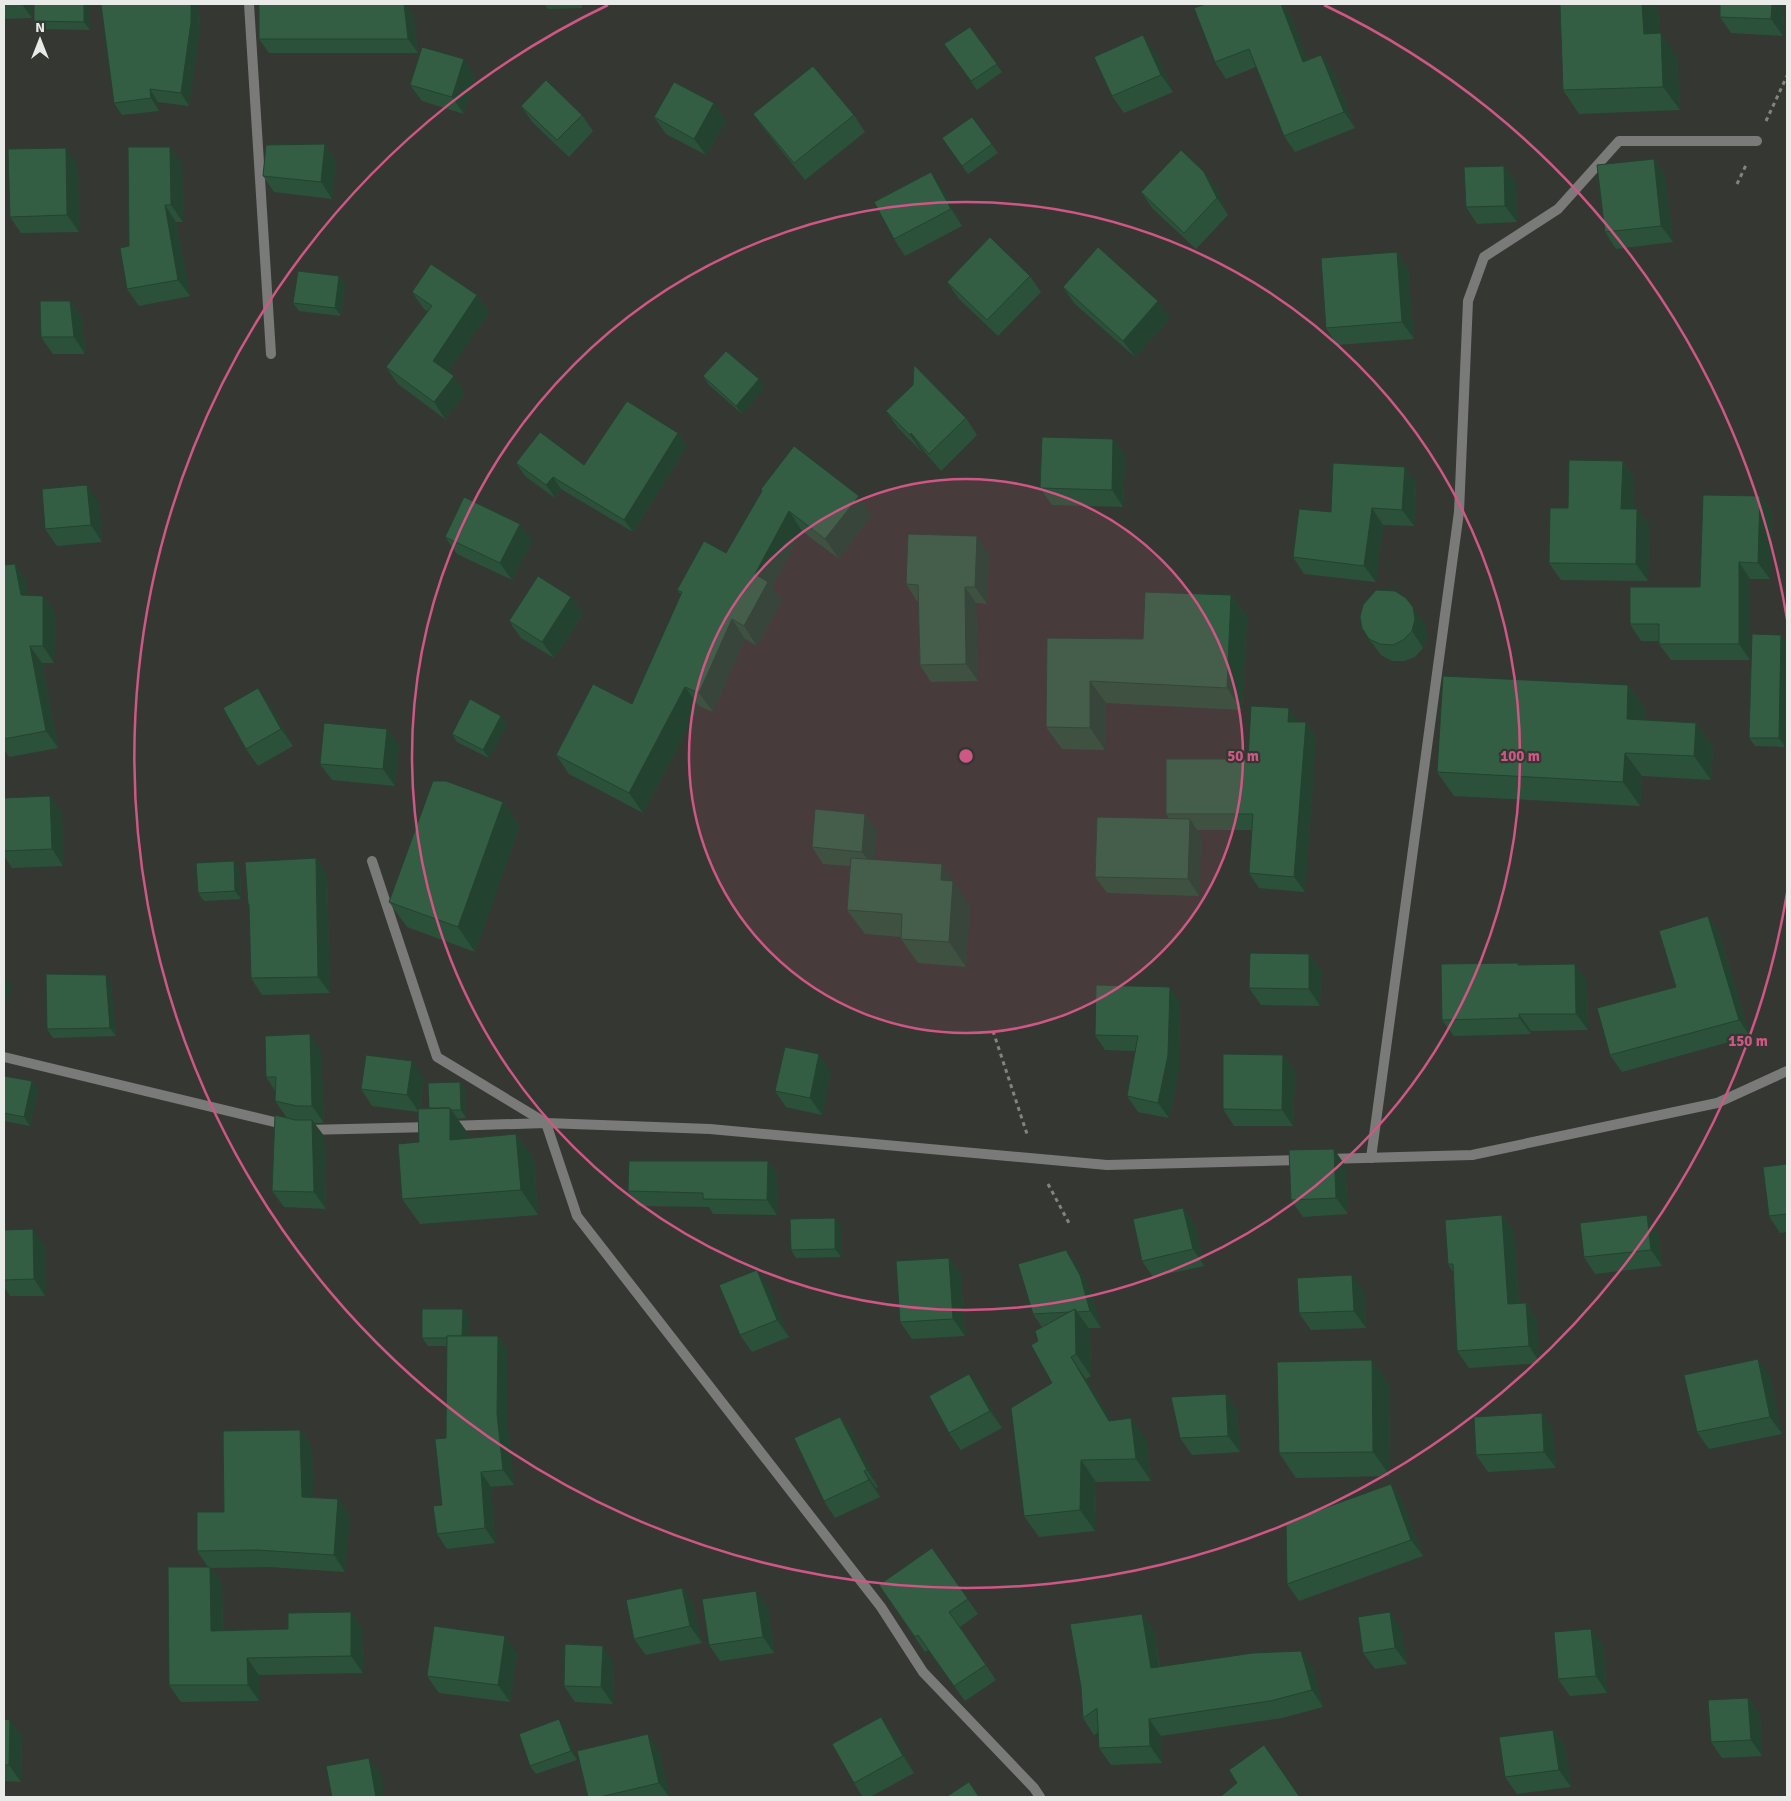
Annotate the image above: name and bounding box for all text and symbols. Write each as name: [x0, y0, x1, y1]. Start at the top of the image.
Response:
north arrow: [15, 15, 65, 65]
text: N: [35, 19, 45, 36]
centre of rings: [957, 747, 975, 765]
text: 50 m: [1227, 747, 1259, 765]
text: 100 m: [1500, 747, 1540, 765]
text: 150 m: [1728, 1032, 1768, 1050]

